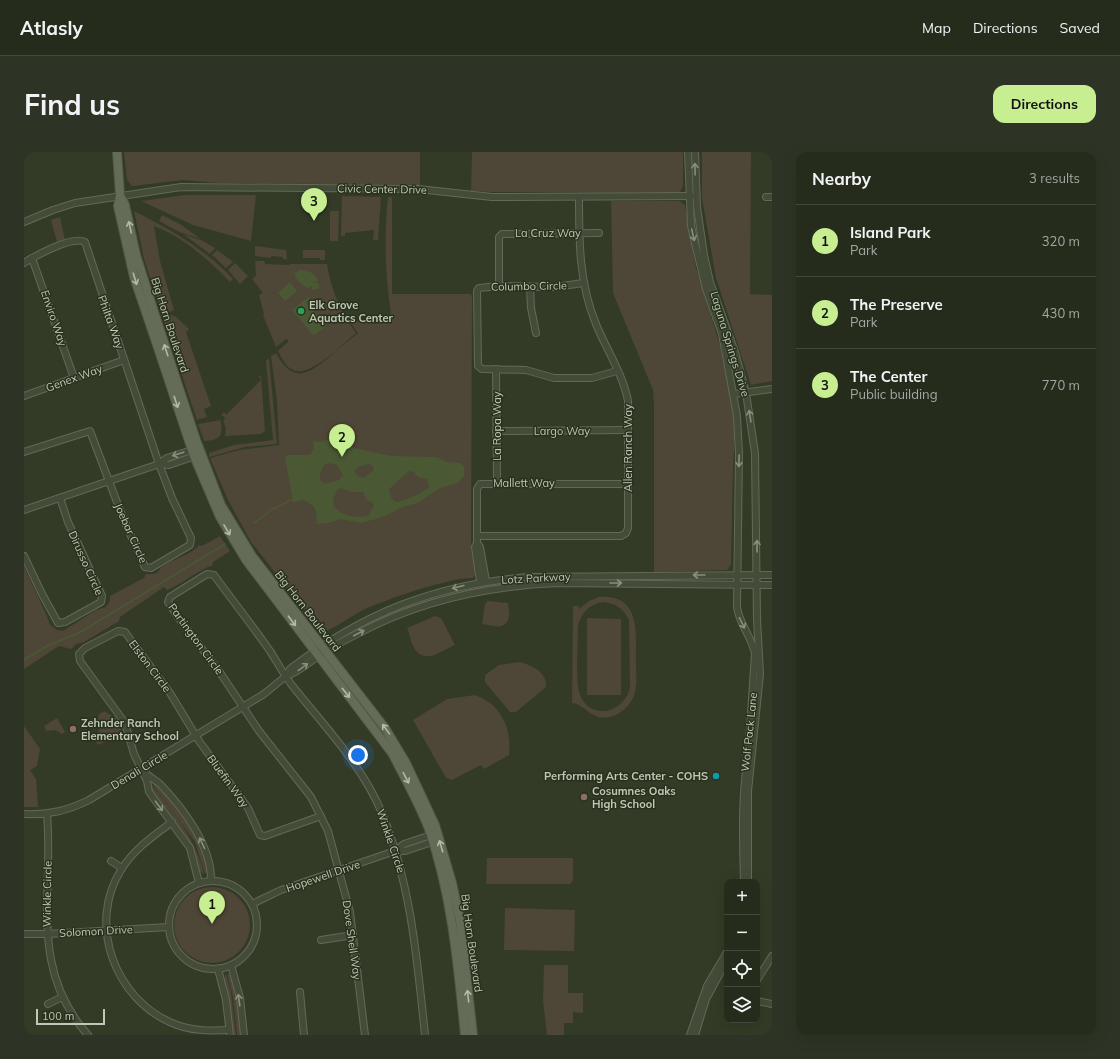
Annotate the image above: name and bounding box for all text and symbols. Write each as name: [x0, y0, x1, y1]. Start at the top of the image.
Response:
text: Atlasly: [20, 16, 83, 40]
text: Map: [922, 19, 951, 37]
text: Directions: [973, 19, 1038, 37]
text: Saved: [1060, 19, 1100, 37]
button: Directions: [993, 85, 1096, 123]
text: Find us: [24, 87, 120, 122]
one-way arrow: [691, 163, 699, 176]
text: Nearby: [812, 168, 871, 189]
text: 3 results: [1029, 170, 1080, 186]
street label: Civic Center Drive: [337, 181, 427, 197]
pin: 3: [301, 188, 327, 221]
one-way arrow: [125, 221, 133, 234]
text: Island Park: [850, 223, 931, 242]
street label: La Cruz Way: [515, 226, 581, 240]
one-way arrow: [690, 228, 698, 241]
text: 1: [821, 233, 829, 249]
text: 320 m: [1042, 233, 1080, 249]
text: Park: [850, 242, 877, 258]
one-way arrow: [132, 272, 139, 285]
street label: Big Horn Boulevard: [148, 276, 192, 374]
street label: Columbo Circle: [491, 278, 567, 294]
street label: Enviro Way: [38, 288, 70, 348]
street label: Laguna Springs Drive: [707, 290, 753, 398]
street label: Philta Way: [95, 293, 127, 351]
text: The Preserve: [850, 295, 943, 314]
place label: Elk Grove Aquatics Center: [309, 298, 393, 325]
text: 2: [821, 305, 829, 321]
text: 430 m: [1042, 305, 1080, 321]
marker: Elk Grove Aquatics Center: [296, 306, 306, 316]
text: Park: [850, 314, 877, 330]
one-way arrow: [162, 344, 170, 356]
street label: Genex Way: [44, 361, 104, 395]
text: The Center: [850, 367, 927, 386]
text: 3: [821, 377, 829, 393]
text: 770 m: [1042, 377, 1080, 393]
text: Public building: [850, 386, 938, 402]
street label: La Ropa Way: [490, 391, 504, 461]
one-way arrow: [172, 396, 180, 408]
street label: Allen Ranch Way: [621, 404, 635, 492]
one-way arrow: [746, 410, 754, 423]
pin: 2: [329, 424, 355, 457]
street label: Largo Way: [534, 424, 590, 438]
one-way arrow: [172, 451, 185, 458]
one-way arrow: [735, 454, 742, 467]
street label: Mallett Way: [493, 476, 555, 490]
street label: Joebar Circle: [112, 501, 150, 565]
one-way arrow: [224, 524, 232, 536]
street label: Dirusso Circle: [65, 528, 107, 598]
one-way arrow: [753, 540, 761, 553]
street label: Big Horn Boulevard: [272, 568, 344, 654]
street label: Lotz Parkway: [501, 569, 571, 587]
one-way arrow: [693, 571, 706, 579]
one-way arrow: [609, 579, 622, 587]
one-way arrow: [451, 584, 464, 592]
street label: Partington Circle: [165, 601, 227, 677]
one-way arrow: [288, 615, 297, 626]
one-way arrow: [739, 616, 746, 628]
one-way arrow: [353, 628, 365, 636]
street label: Elston Circle: [126, 637, 174, 695]
one-way arrow: [297, 663, 308, 672]
one-way arrow: [342, 687, 350, 698]
street label: Wolf Pack Lane: [738, 692, 760, 772]
place label: Zehnder Ranch Elementary School: [81, 716, 179, 743]
marker: Zehnder Ranch Elementary School: [68, 724, 78, 734]
one-way arrow: [381, 724, 390, 735]
your location: [348, 745, 368, 765]
street label: Denali Circle: [108, 748, 170, 792]
street label: Bluefin Way: [204, 752, 252, 810]
place label: Performing Arts Center - COHS: [544, 769, 708, 783]
marker: Performing Arts Center - COHS: [711, 771, 721, 781]
one-way arrow: [402, 772, 410, 784]
place label: Cosumnes Oaks High School: [592, 784, 676, 811]
marker: Cosumnes Oaks High School: [579, 792, 589, 802]
one-way arrow: [155, 800, 163, 811]
street label: Winkle Circle: [374, 807, 408, 875]
one-way arrow: [198, 838, 205, 850]
one-way arrow: [437, 839, 444, 852]
street label: Hopewell Drive: [284, 857, 362, 895]
street label: Winkle Circle: [39, 861, 55, 927]
map controls: [724, 879, 760, 1023]
button: +: [724, 879, 760, 915]
pin: 1: [199, 891, 225, 924]
street label: Big Horn Boulevard: [458, 893, 486, 993]
street label: Dove Shell Way: [339, 899, 365, 981]
button: −: [724, 915, 760, 951]
street label: Solomon Drive: [59, 922, 133, 940]
button: locate: [724, 951, 760, 987]
button: layers: [724, 987, 760, 1023]
one-way arrow: [465, 990, 472, 1003]
one-way arrow: [235, 993, 243, 1006]
scale bar: [36, 1007, 105, 1026]
text: 100 m: [42, 1009, 74, 1023]

